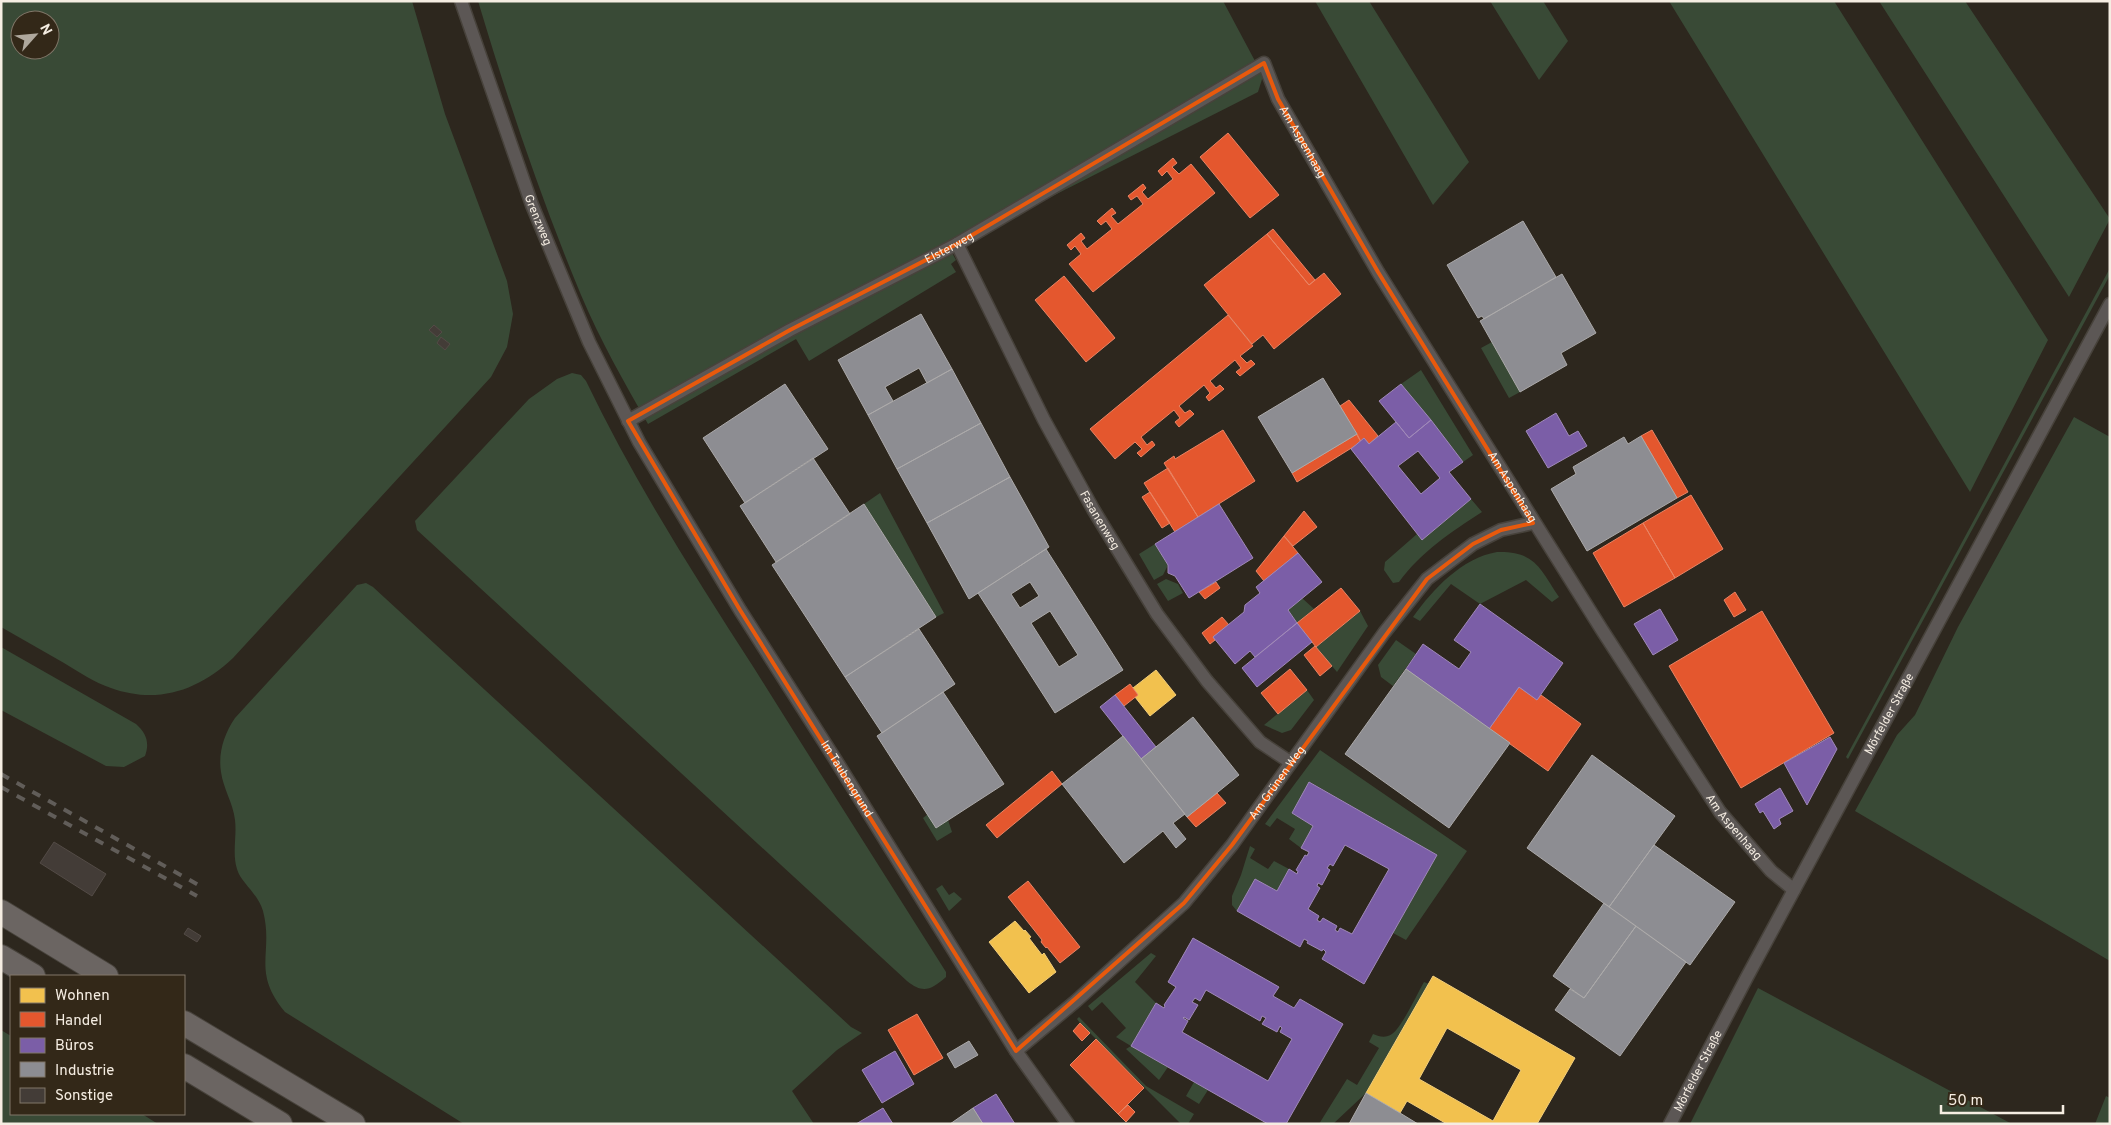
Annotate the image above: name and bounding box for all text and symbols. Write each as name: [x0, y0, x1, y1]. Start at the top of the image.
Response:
north arrow: [10, 10, 60, 60]
text: N: [35, 21, 55, 38]
street label: Am Aspenhaag: [1275, 103, 1329, 181]
street label: Grenzweg: [520, 192, 555, 248]
street label: Elsterweg: [922, 229, 977, 268]
street label: Am Aspenhaag: [1483, 449, 1540, 526]
street label: Fasanenweg: [1075, 488, 1123, 553]
street label: Mörfelder Straße: [1861, 671, 1918, 758]
street label: Im Taubengrund: [816, 738, 876, 821]
street label: Am Grünen Weg: [1246, 743, 1309, 823]
street label: Am Aspenhaag: [1701, 791, 1765, 864]
legend: [10, 975, 185, 1115]
text: Wohnen: [55, 987, 110, 1006]
text: Handel: [55, 1012, 102, 1031]
street label: Mörfelder Straße: [1671, 1028, 1727, 1115]
text: Büros: [55, 1037, 94, 1056]
text: Industrie: [55, 1062, 114, 1081]
scale bar: [1941, 1082, 2064, 1114]
text: Sonstige: [55, 1087, 113, 1106]
text: 50 m: [1948, 1092, 1983, 1111]

